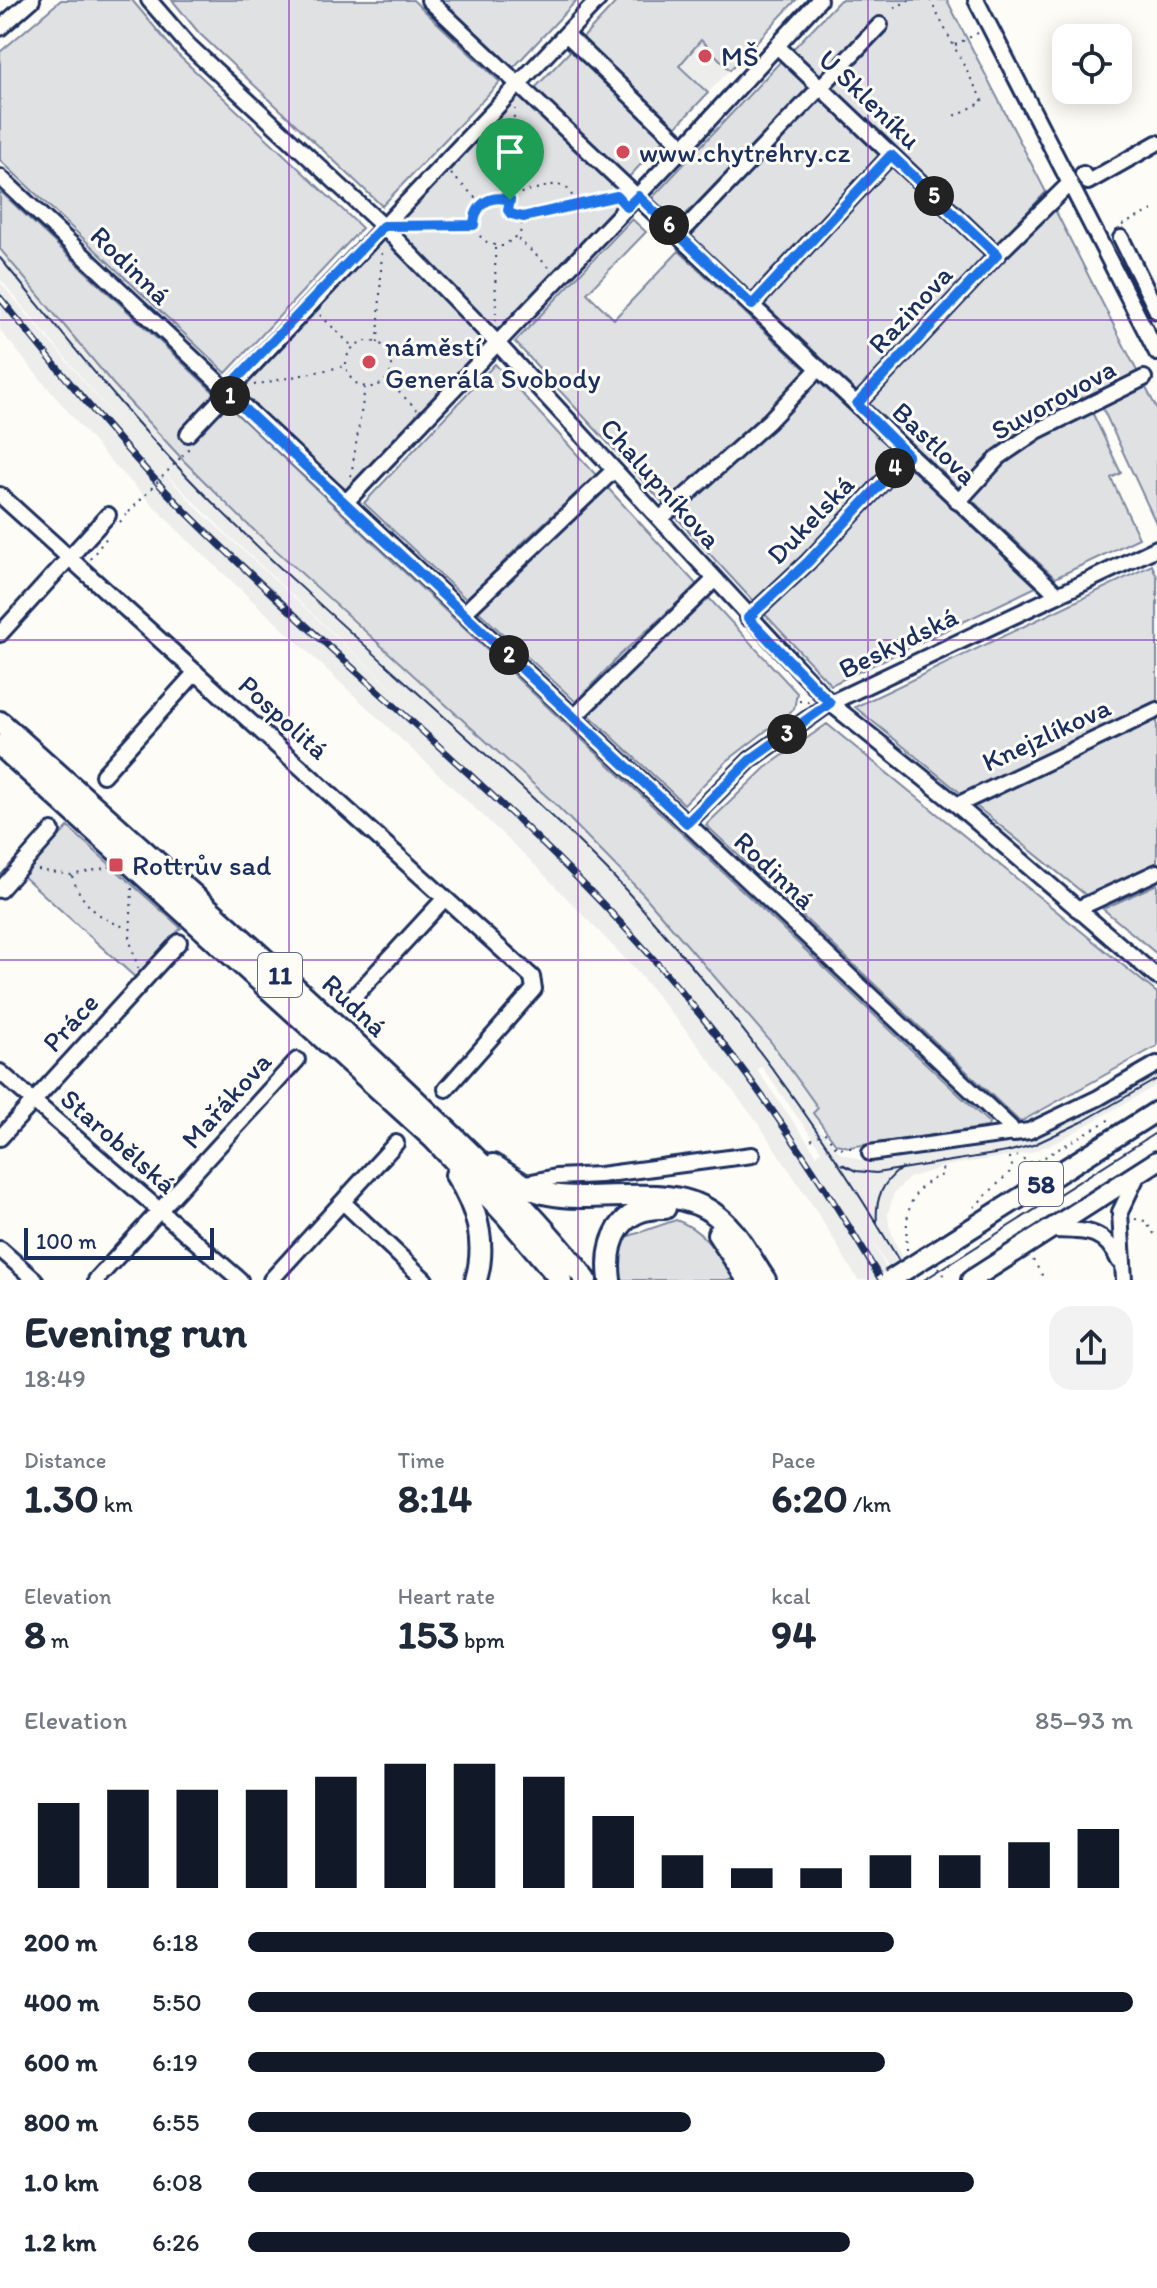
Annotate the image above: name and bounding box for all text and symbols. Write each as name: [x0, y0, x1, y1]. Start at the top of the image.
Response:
map controls: [1052, 24, 1132, 104]
button: locate: [1052, 24, 1132, 104]
place label: MŠ: [721, 39, 759, 73]
street label: U Skleníku: [812, 42, 928, 156]
marker: MŠ: [696, 47, 714, 65]
pin: [476, 118, 544, 200]
icon: arrive: [488, 130, 532, 174]
place label: www.chytrehry.cz: [639, 135, 850, 169]
marker: www.chytrehry.cz: [614, 143, 632, 161]
pin: 5: [914, 176, 954, 216]
text: 5: [928, 182, 940, 209]
pin: 6: [649, 205, 689, 245]
text: 6: [663, 211, 675, 238]
street label: Rodinná: [84, 218, 179, 312]
street label: Razinova: [861, 257, 960, 360]
place label: náměstí Generála Svobody: [385, 329, 601, 395]
street label: Suvorovova: [985, 351, 1121, 447]
marker: náměstí Generála Svobody: [360, 353, 378, 371]
pin: 1: [210, 376, 250, 416]
text: 1: [225, 382, 235, 409]
street label: Bastlova: [885, 394, 985, 492]
street label: Chalupníkova: [593, 410, 729, 556]
pin: 4: [875, 448, 915, 488]
text: 4: [888, 454, 902, 481]
street label: Dukelská: [759, 467, 861, 571]
street label: Beskydská: [833, 598, 964, 685]
pin: 2: [489, 635, 529, 675]
text: 2: [503, 641, 515, 668]
street label: Pospolitá: [232, 668, 337, 767]
street label: Knejzlíkova: [976, 689, 1116, 779]
pin: 3: [767, 714, 807, 754]
text: 3: [781, 720, 793, 747]
street label: Rodinná: [727, 824, 823, 917]
place label: Rottrův sad: [132, 848, 272, 882]
marker: Rottrův sad: [107, 856, 125, 874]
road number: 11: [258, 953, 302, 997]
street label: Rudná: [315, 966, 395, 1044]
street label: Práce: [35, 985, 105, 1059]
street label: Mařákova: [174, 1044, 279, 1155]
street label: Starobělská: [54, 1081, 184, 1201]
road number: 58: [1019, 1162, 1063, 1206]
scale bar: [24, 1224, 214, 1260]
text: 100 m: [36, 1228, 97, 1255]
text: Evening run: [24, 1305, 247, 1358]
button: share: [1049, 1306, 1133, 1390]
text: 18:49: [24, 1362, 86, 1394]
text: Distance: [24, 1447, 106, 1474]
text: Time: [398, 1447, 445, 1474]
text: Pace: [771, 1447, 815, 1474]
text: 1.30: [24, 1474, 99, 1522]
text: 8:14: [398, 1474, 472, 1522]
text: 6:20: [771, 1474, 848, 1522]
text: km: [99, 1491, 133, 1518]
text: /km: [848, 1491, 891, 1518]
text: Elevation: [24, 1583, 111, 1610]
text: Heart rate: [398, 1583, 495, 1610]
text: kcal: [771, 1583, 810, 1610]
text: 8: [24, 1610, 46, 1658]
text: 153: [398, 1610, 459, 1658]
text: 94: [771, 1610, 816, 1658]
text: m: [46, 1627, 69, 1654]
text: bpm: [459, 1627, 505, 1654]
text: Elevation: [24, 1704, 127, 1736]
text: 85–93 m: [1035, 1704, 1133, 1736]
text: 200 m: [24, 1926, 97, 1958]
text: 6:18: [152, 1926, 198, 1958]
text: 400 m: [24, 1986, 99, 2018]
text: 5:50: [152, 1986, 202, 2018]
text: 600 m: [24, 2046, 98, 2078]
text: 6:19: [152, 2046, 198, 2078]
text: 800 m: [24, 2106, 98, 2138]
text: 6:55: [152, 2106, 199, 2138]
text: 1.0 km: [24, 2166, 99, 2198]
text: 6:08: [152, 2166, 202, 2198]
text: 1.2 km: [24, 2226, 96, 2258]
text: 6:26: [152, 2226, 200, 2258]

